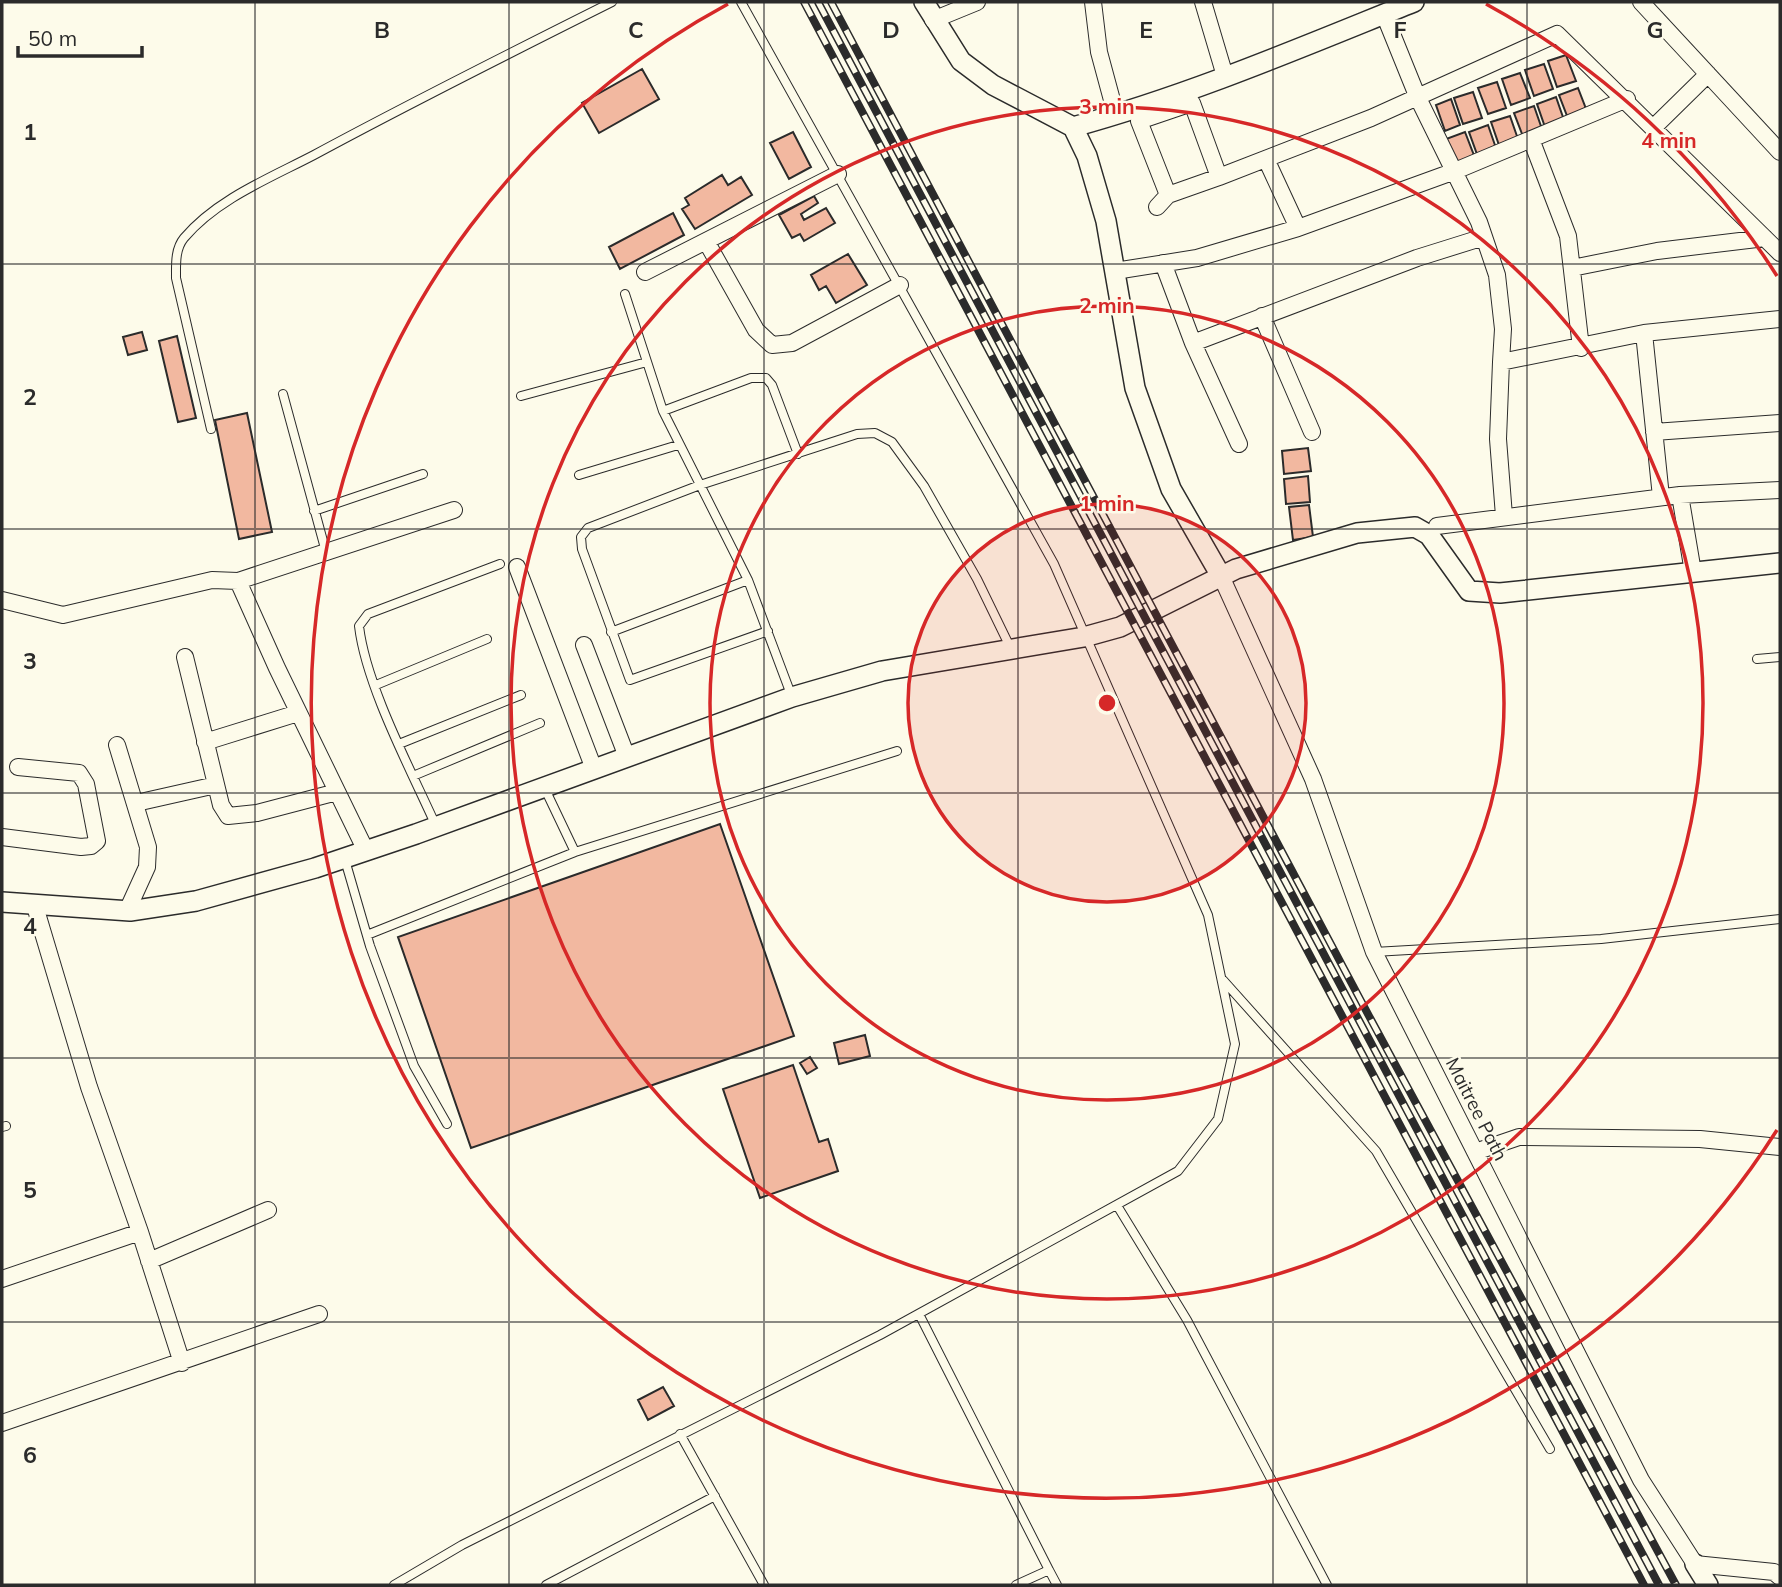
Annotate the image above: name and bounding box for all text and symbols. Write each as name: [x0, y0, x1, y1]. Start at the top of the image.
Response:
scale bar: [18, 14, 142, 58]
text: B: [374, 15, 390, 44]
text: C: [628, 15, 644, 44]
text: D: [882, 15, 900, 44]
text: E: [1139, 15, 1153, 44]
text: F: [1393, 15, 1407, 44]
text: G: [1646, 15, 1664, 44]
text: 50 m: [28, 25, 77, 51]
text: 3 min: [1079, 93, 1135, 119]
text: 1: [23, 117, 37, 146]
text: 4 min: [1641, 127, 1697, 153]
text: 2 min: [1079, 292, 1135, 318]
text: 2: [23, 382, 37, 411]
text: 1 min: [1079, 490, 1135, 516]
text: 3: [23, 646, 37, 675]
centre of rings: [1095, 691, 1119, 715]
text: 4: [23, 911, 37, 940]
street label: Maitree Path: [1441, 1053, 1513, 1165]
text: 5: [23, 1175, 37, 1204]
text: 6: [23, 1440, 37, 1469]

